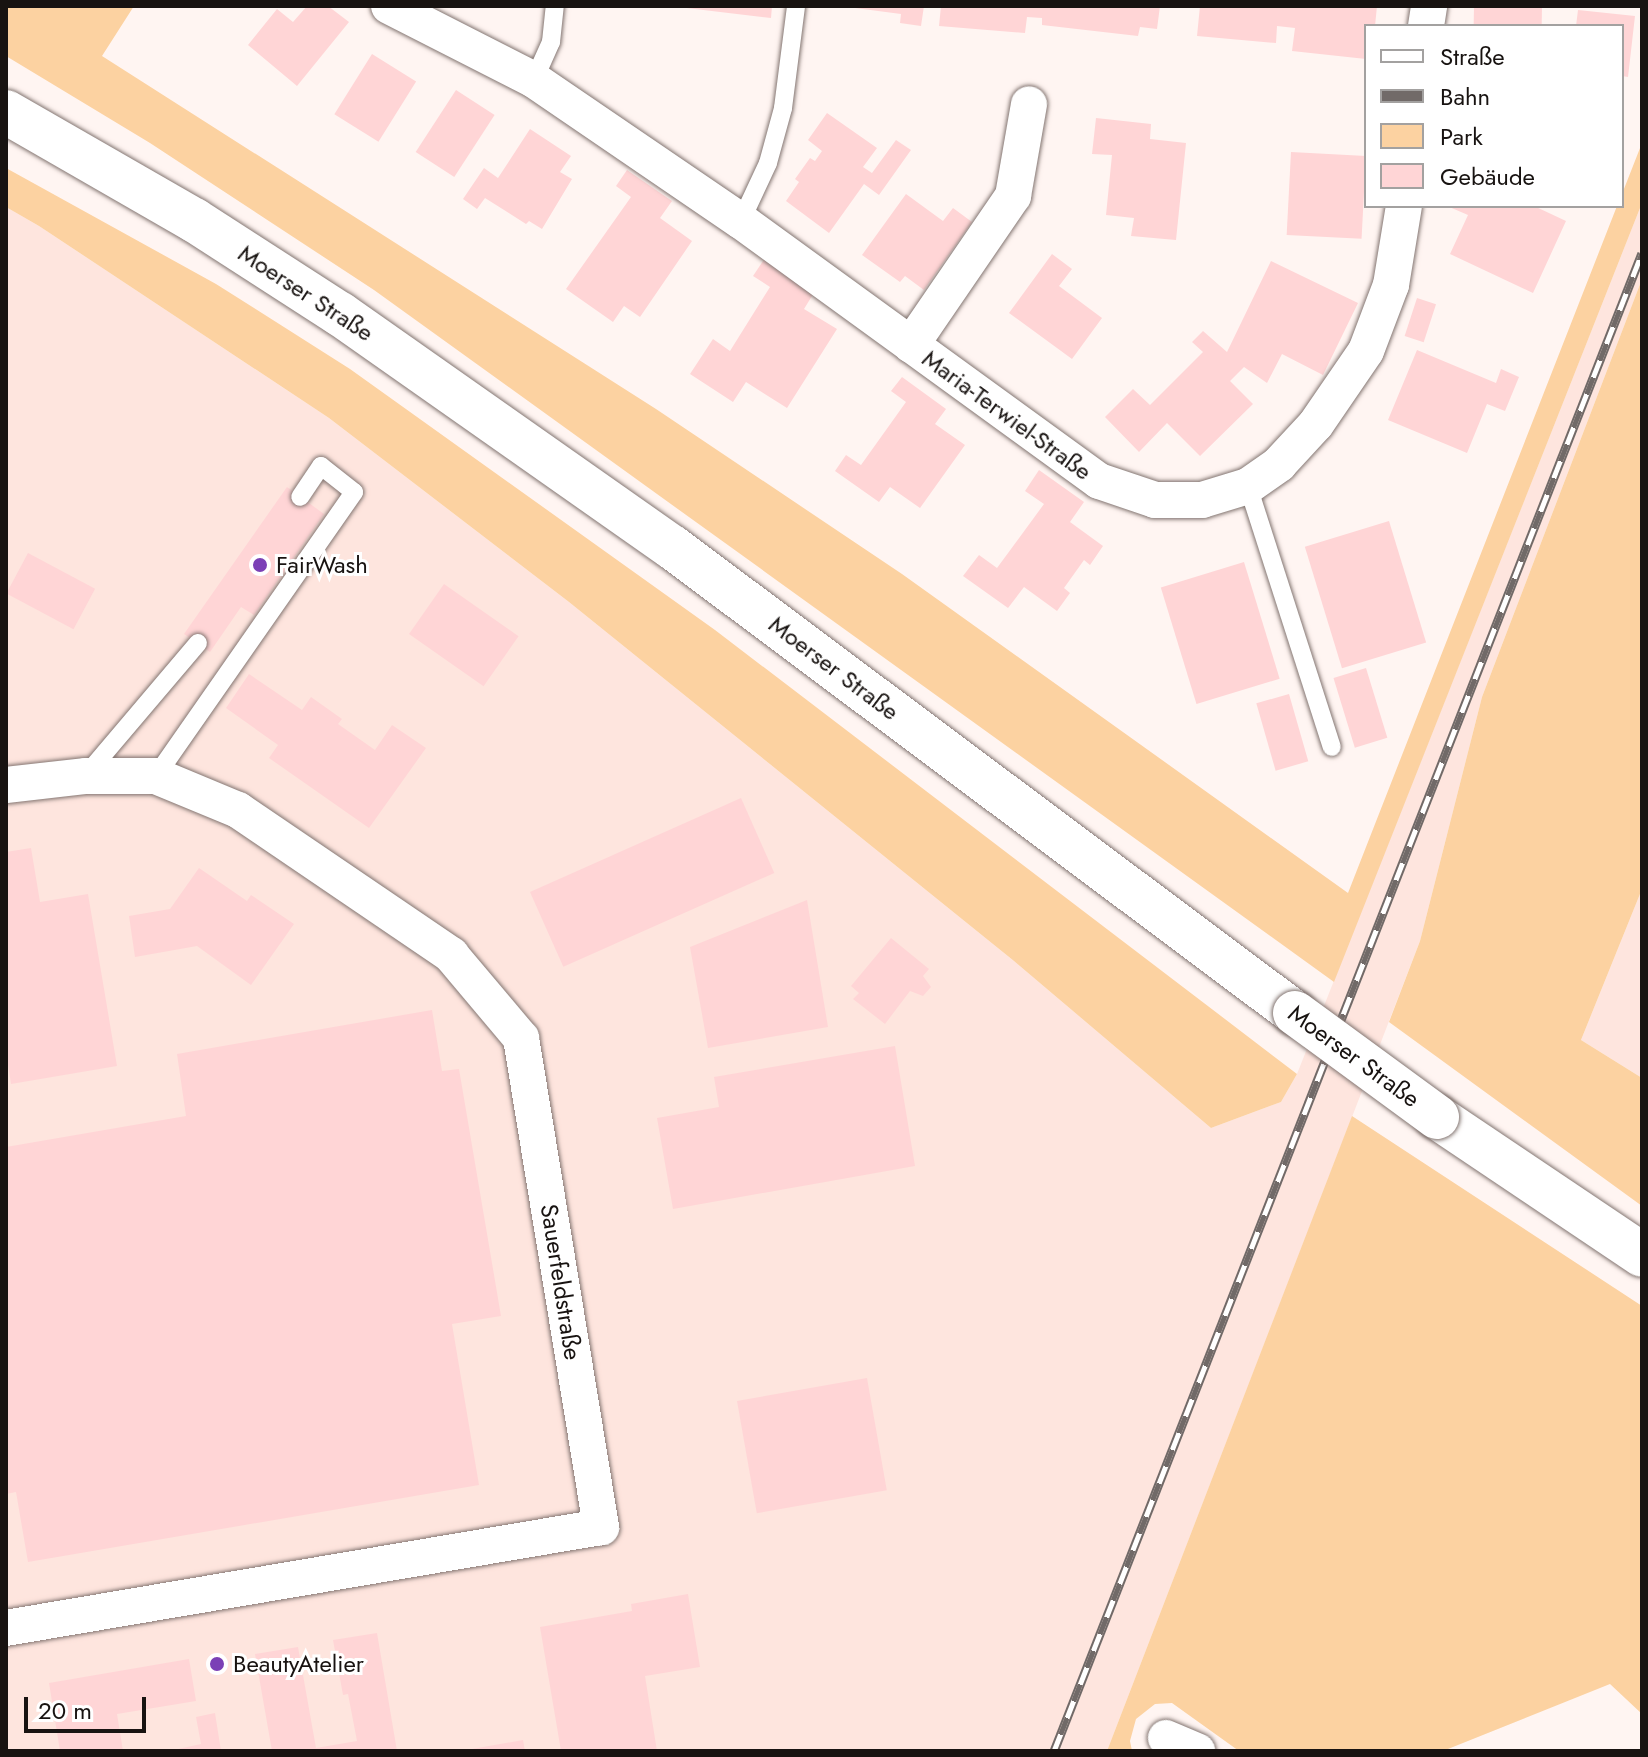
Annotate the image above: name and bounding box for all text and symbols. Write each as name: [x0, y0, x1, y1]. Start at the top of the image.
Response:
legend: [1364, 24, 1624, 208]
text: Straße: [1440, 39, 1505, 74]
text: Bahn: [1440, 79, 1490, 114]
text: Park: [1440, 119, 1483, 154]
text: Gebäude: [1440, 159, 1535, 194]
street label: Moerser Straße: [233, 239, 379, 347]
street label: Maria-Terwiel-Straße: [917, 344, 1097, 486]
place label: FairWash: [276, 551, 368, 579]
marker: FairWash: [251, 556, 269, 574]
street label: Moerser Straße: [763, 610, 905, 726]
street label: Moerser Straße: [1283, 999, 1425, 1113]
street label: Sauerfeldstraße: [534, 1202, 588, 1362]
place label: BeautyAtelier: [233, 1650, 364, 1678]
marker: BeautyAtelier: [208, 1655, 226, 1673]
scale bar: [28, 1681, 150, 1731]
text: 20 m: [38, 1693, 92, 1728]

